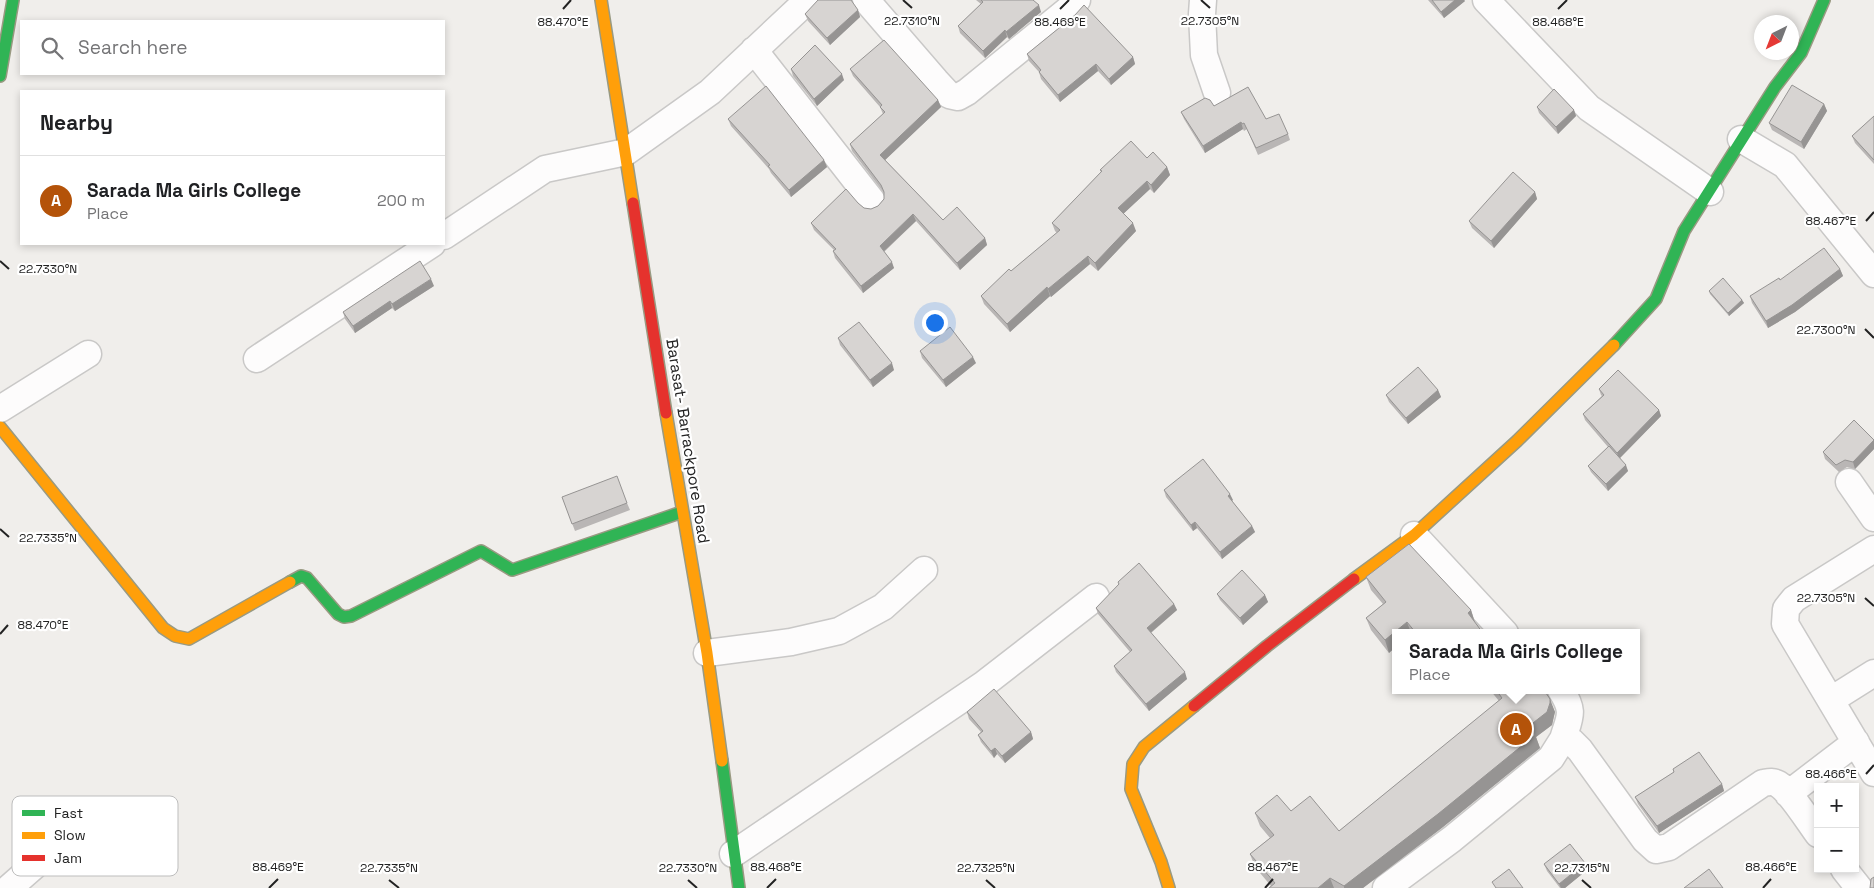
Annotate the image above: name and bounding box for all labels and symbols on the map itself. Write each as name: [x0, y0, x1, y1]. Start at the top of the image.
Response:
text: 22.7310°N: [884, 13, 940, 29]
text: 22.7305°N: [1181, 13, 1239, 29]
text: 88.470°E: [538, 14, 589, 30]
text: 88.469°E: [1034, 14, 1086, 30]
text: 88.468°E: [1532, 14, 1584, 30]
north arrow: [1754, 15, 1799, 60]
text: 88.467°E: [1806, 213, 1857, 229]
text: 22.7330°N: [19, 261, 77, 277]
your location: [922, 310, 948, 336]
text: 22.7300°N: [1796, 322, 1856, 338]
street label: Barasat- Barrackpore Road: [661, 337, 715, 545]
text: 22.7335°N: [19, 530, 77, 546]
text: 22.7305°N: [1797, 590, 1855, 606]
text: 88.470°E: [18, 617, 69, 633]
pin: A: [1500, 710, 1532, 748]
text: 88.466°E: [1805, 766, 1857, 782]
legend: [12, 796, 178, 876]
text: Fast: [54, 804, 83, 822]
text: Slow: [54, 826, 86, 844]
text: Jam: [54, 849, 82, 867]
text: 88.469°E: [252, 859, 304, 875]
text: 88.468°E: [750, 859, 802, 875]
text: 88.467°E: [1248, 859, 1299, 875]
text: 88.466°E: [1745, 859, 1797, 875]
text: 22.7335°N: [360, 860, 418, 876]
text: 22.7330°N: [659, 860, 717, 876]
text: 22.7325°N: [957, 860, 1015, 876]
text: 22.7315°N: [1554, 860, 1610, 876]

